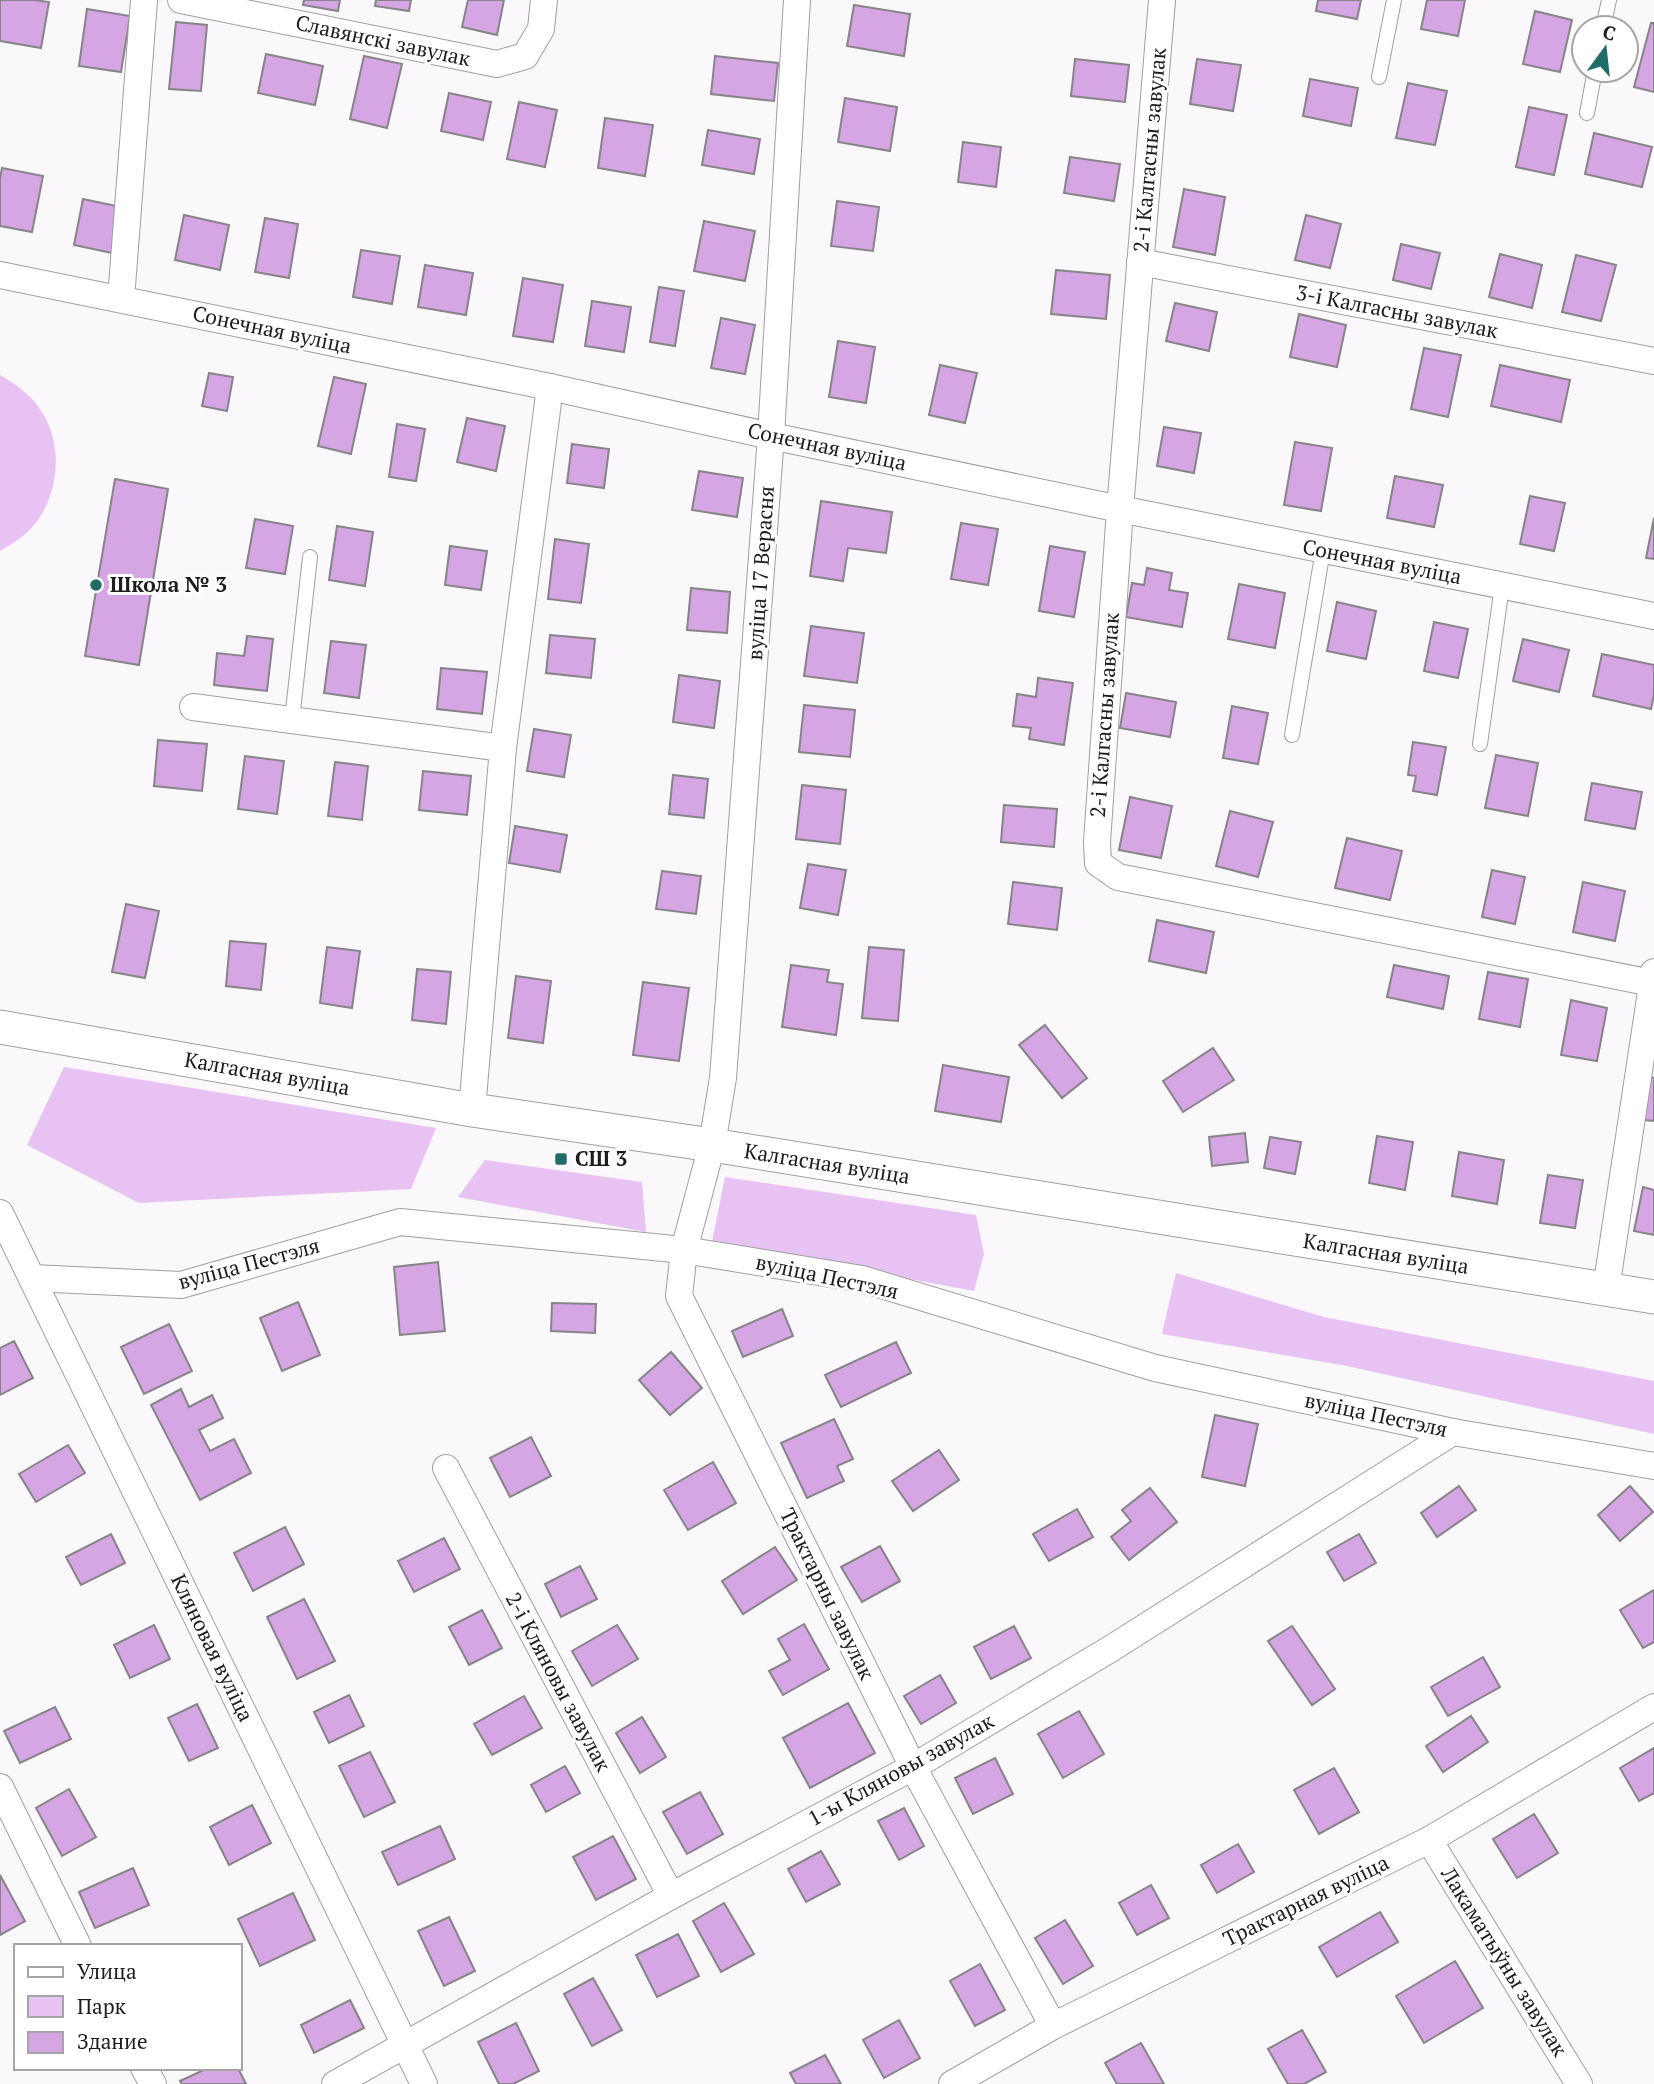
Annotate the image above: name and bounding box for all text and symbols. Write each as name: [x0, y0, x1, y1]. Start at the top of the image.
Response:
street label: Славянскі завулак: [293, 8, 474, 72]
north arrow: [1570, 14, 1640, 84]
text: С: [1600, 18, 1619, 46]
street label: 2-і Калгасны завулак: [1126, 46, 1172, 253]
street label: 3-і Калгасны завулак: [1294, 278, 1501, 344]
street label: Сонечная вуліца: [190, 299, 354, 360]
street label: Сонечная вуліца: [745, 416, 909, 477]
street label: вуліца 17 Верасня: [740, 485, 780, 661]
street label: Сонечная вуліца: [1300, 532, 1465, 590]
place label: Школа № 3: [110, 570, 227, 598]
marker: Школа № 3: [88, 577, 104, 593]
street label: 2-і Калгасны завулак: [1083, 611, 1125, 818]
street label: Калгасная вуліца: [182, 1045, 352, 1101]
street label: Калгасная вуліца: [742, 1136, 912, 1190]
place label: СШ 3: [575, 1144, 627, 1172]
marker: СШ 3: [553, 1151, 569, 1167]
street label: Калгасная вуліца: [1301, 1226, 1471, 1280]
street label: вуліца Пестэля: [175, 1231, 323, 1295]
street label: вуліца Пестэля: [753, 1247, 901, 1305]
street label: вуліца Пестэля: [1302, 1385, 1450, 1443]
street label: Трактарны завулак: [774, 1503, 882, 1685]
street label: Кляновая вуліца: [165, 1569, 261, 1726]
street label: 2-і Кляновы завулак: [500, 1587, 618, 1777]
street label: 1-ы Кляновы завулак: [803, 1706, 999, 1832]
street label: Трактарная вуліца: [1218, 1848, 1393, 1952]
street label: Лакаматыўны завулак: [1435, 1861, 1575, 2062]
legend: [14, 1944, 242, 2070]
text: Улица: [77, 1957, 137, 1985]
text: Парк: [77, 1992, 127, 2020]
text: Здание: [77, 2027, 148, 2055]

